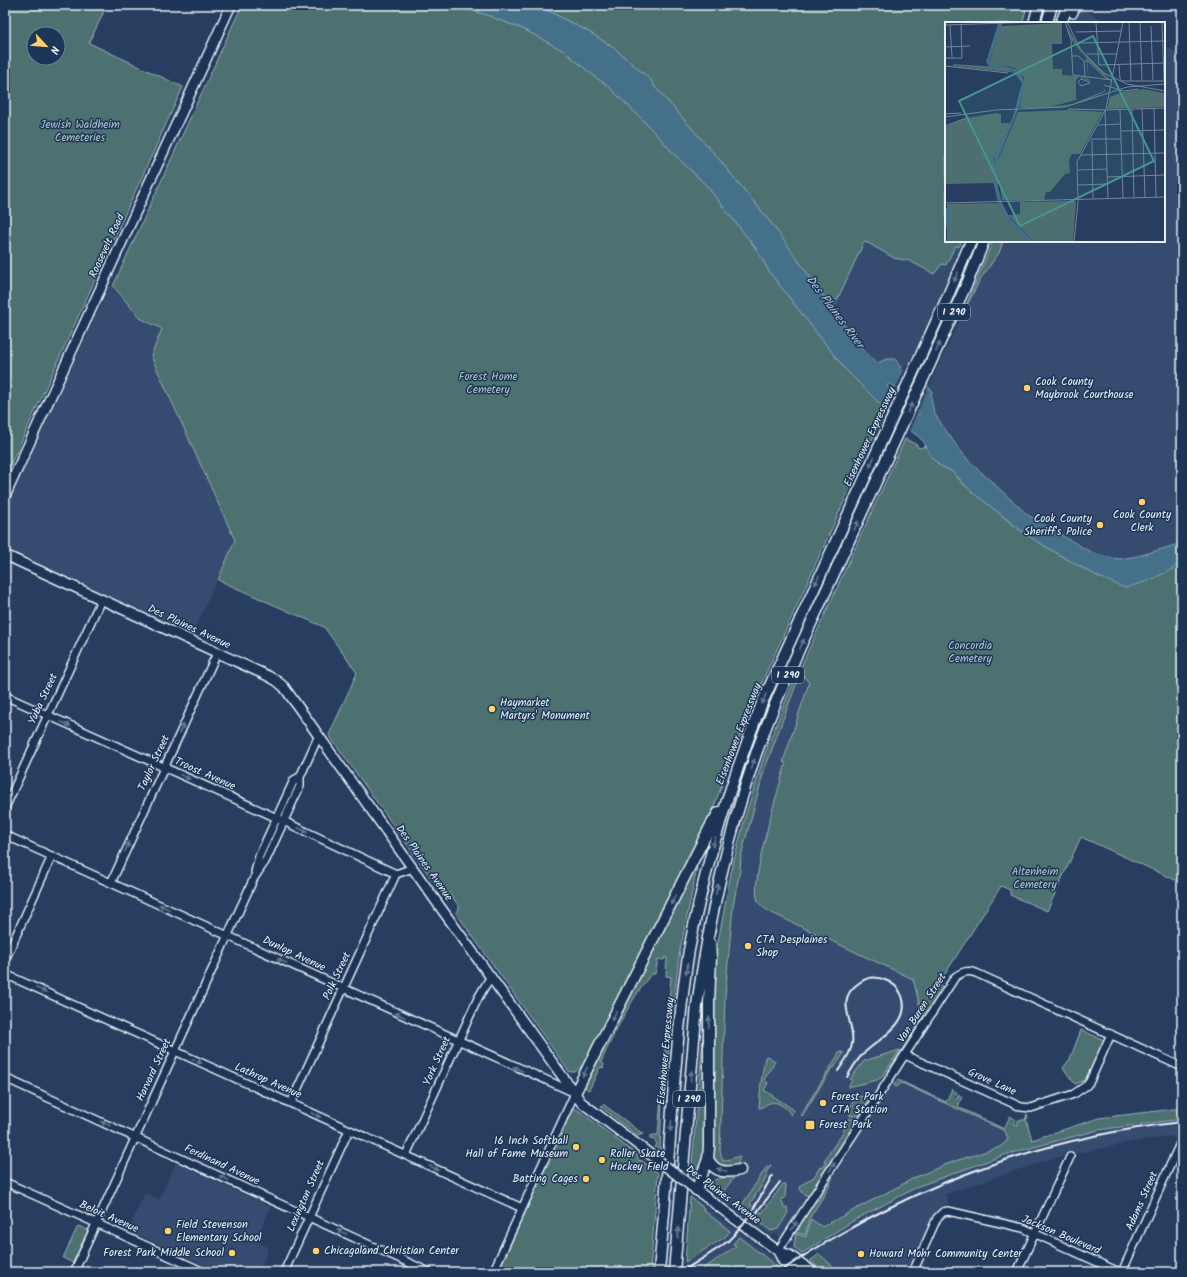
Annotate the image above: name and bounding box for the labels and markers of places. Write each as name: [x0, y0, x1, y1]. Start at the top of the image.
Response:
place label: Cook County Maybrook Courthouse: [1035, 373, 1134, 404]
marker: Cook County Maybrook Courthouse: [1022, 383, 1032, 393]
marker: Cook County Clerk: [1137, 497, 1147, 507]
place label: Cook County Clerk: [1113, 506, 1172, 537]
place label: Cook County Sheriff's Police: [1024, 510, 1093, 541]
marker: Cook County Sheriff's Police: [1095, 520, 1105, 530]
place label: Haymarket Martyrs' Monument: [500, 694, 591, 725]
marker: Haymarket Martyrs' Monument: [487, 704, 497, 714]
place label: CTA Desplaines Shop: [756, 931, 828, 962]
marker: CTA Desplaines Shop: [743, 941, 753, 951]
place label: Forest Park CTA Station: [831, 1088, 888, 1119]
marker: Forest Park CTA Station: [818, 1098, 828, 1108]
place label: Forest Park: [819, 1116, 872, 1134]
marker: Forest Park: [804, 1119, 816, 1131]
place label: 16 Inch Softball Hall of Fame Museum: [465, 1132, 568, 1163]
marker: 16 Inch Softball Hall of Fame Museum: [571, 1142, 581, 1152]
place label: Roller Skate Hockey Field: [610, 1145, 669, 1176]
marker: Roller Skate Hockey Field: [597, 1155, 607, 1165]
place label: Batting Cages: [513, 1170, 578, 1188]
marker: Batting Cages: [581, 1174, 591, 1184]
place label: Field Stevenson Elementary School: [176, 1216, 262, 1247]
marker: Field Stevenson Elementary School: [163, 1226, 173, 1236]
place label: Chicagoland Christian Center: [324, 1242, 460, 1260]
place label: Forest Park Middle School: [103, 1244, 224, 1262]
place label: Howard Mohr Community Center: [869, 1245, 1023, 1263]
marker: Chicagoland Christian Center: [311, 1246, 321, 1256]
marker: Forest Park Middle School: [227, 1248, 237, 1258]
marker: Howard Mohr Community Center: [856, 1249, 866, 1259]

